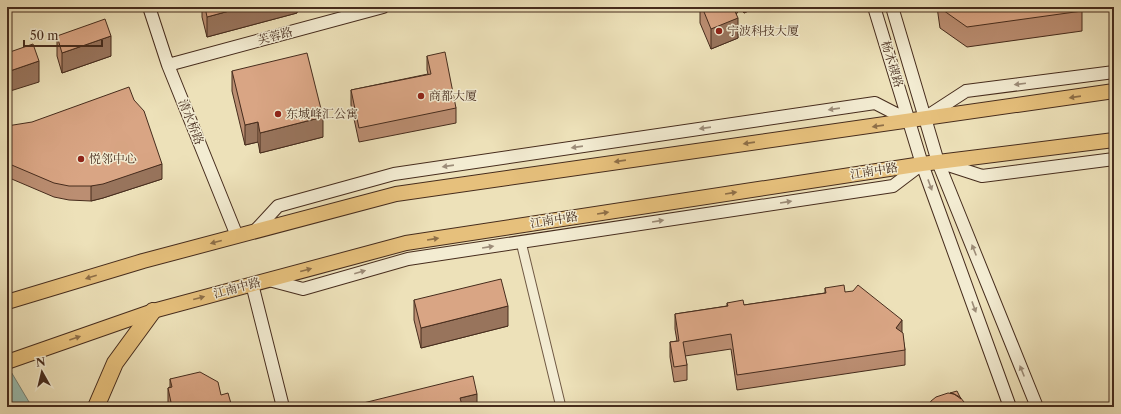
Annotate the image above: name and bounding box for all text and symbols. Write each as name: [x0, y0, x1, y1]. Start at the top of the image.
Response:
scale bar: [24, 22, 102, 48]
place label: 宁波科技大厦: [727, 23, 799, 38]
street label: 芙蓉路: [256, 24, 294, 47]
marker: 宁波科技大厦: [714, 26, 724, 36]
text: 50 m: [30, 28, 59, 43]
street label: 杨木碶路: [878, 39, 907, 89]
one-way arrow: [1014, 81, 1026, 87]
place label: 商都大厦: [429, 88, 477, 103]
marker: 商都大厦: [416, 91, 426, 101]
one-way arrow: [1069, 94, 1081, 100]
street label: 清水桥路: [176, 97, 207, 147]
place label: 东城峰汇公寓: [286, 106, 358, 121]
one-way arrow: [828, 106, 840, 112]
marker: 东城峰汇公寓: [273, 109, 283, 119]
one-way arrow: [871, 122, 884, 129]
one-way arrow: [699, 125, 711, 131]
one-way arrow: [743, 140, 755, 146]
one-way arrow: [570, 144, 583, 150]
place label: 悦邻中心: [89, 151, 137, 166]
marker: 悦邻中心: [76, 154, 86, 164]
one-way arrow: [614, 158, 626, 164]
street label: 江南中路: [849, 159, 899, 182]
one-way arrow: [442, 163, 454, 169]
one-way arrow: [927, 179, 933, 191]
one-way arrow: [725, 190, 737, 196]
one-way arrow: [780, 199, 792, 205]
street label: 江南中路: [529, 208, 579, 231]
one-way arrow: [596, 210, 609, 216]
one-way arrow: [652, 218, 664, 224]
one-way arrow: [426, 236, 439, 242]
one-way arrow: [210, 239, 222, 245]
one-way arrow: [482, 244, 494, 250]
one-way arrow: [970, 244, 976, 256]
one-way arrow: [301, 267, 313, 273]
one-way arrow: [355, 269, 367, 275]
one-way arrow: [85, 274, 97, 280]
street label: 江南中路: [212, 274, 262, 301]
one-way arrow: [193, 295, 205, 301]
one-way arrow: [972, 302, 978, 314]
one-way arrow: [70, 335, 82, 341]
north arrow: [22, 352, 62, 392]
text: N: [35, 354, 47, 370]
one-way arrow: [1019, 364, 1025, 376]

